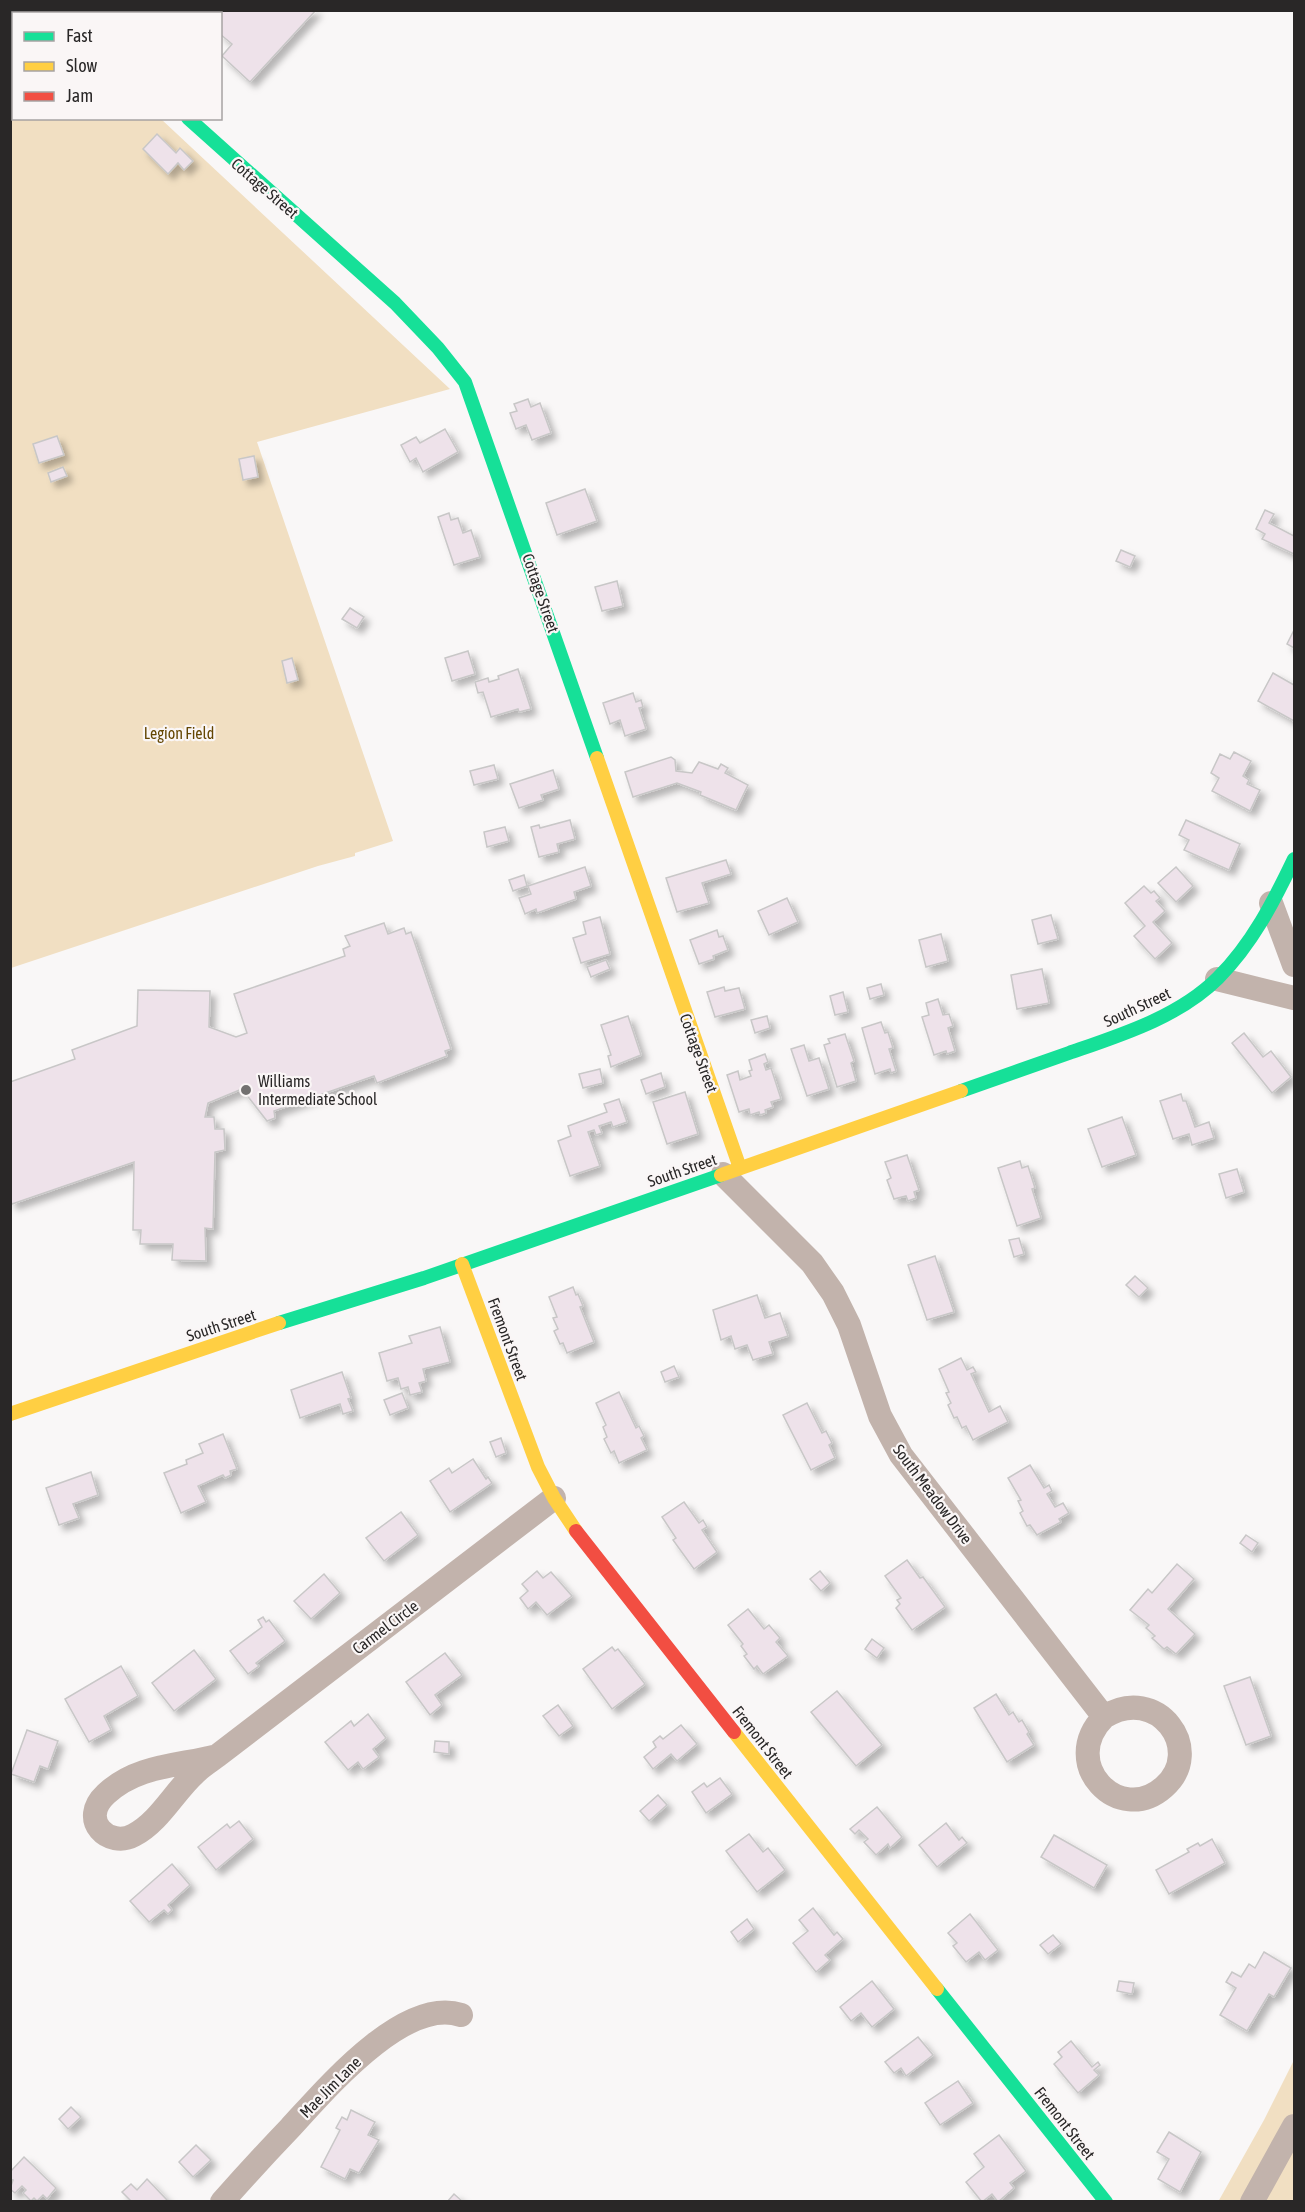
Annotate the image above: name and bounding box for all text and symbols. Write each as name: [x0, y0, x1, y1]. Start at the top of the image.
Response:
legend: [12, 12, 222, 120]
text: Fast: [66, 25, 93, 46]
text: Slow: [66, 55, 97, 76]
text: Jam: [66, 85, 93, 106]
street label: Cottage Street: [227, 154, 302, 223]
street label: Cottage Street: [518, 551, 563, 636]
park label: Legion Field: [144, 724, 214, 743]
street label: South Street: [1101, 984, 1174, 1030]
street label: Cottage Street: [675, 1011, 722, 1096]
place label: Williams Intermediate School: [258, 1072, 378, 1108]
marker: Williams Intermediate School: [239, 1083, 253, 1097]
street label: South Street: [645, 1150, 719, 1190]
street label: Fremont Street: [485, 1295, 531, 1383]
street label: South Street: [184, 1305, 258, 1345]
street label: South Meadow Drive: [890, 1441, 976, 1547]
street label: Carmel Circle: [349, 1597, 421, 1657]
street label: Fremont Street: [729, 1702, 797, 1782]
street label: Mae Jim Lane: [296, 2053, 364, 2121]
street label: Fremont Street: [1031, 2083, 1099, 2163]

